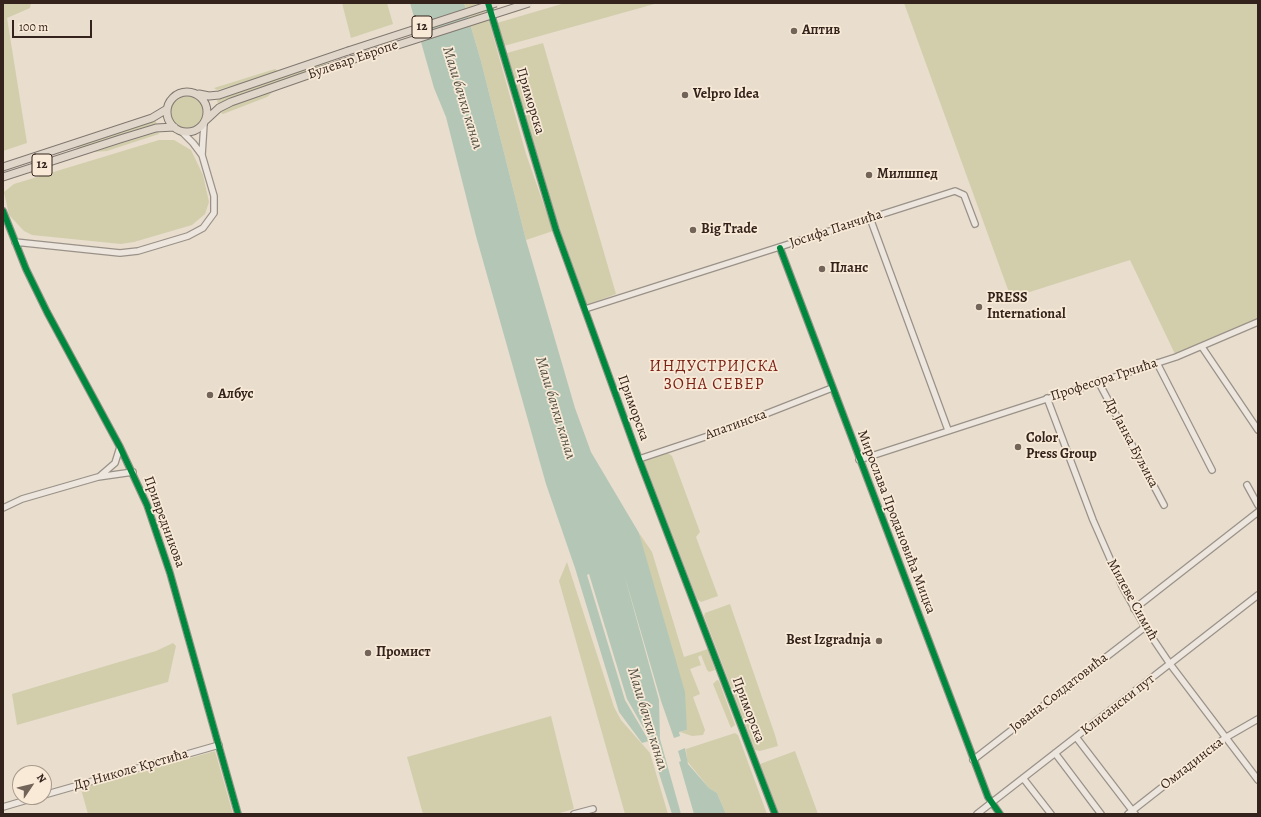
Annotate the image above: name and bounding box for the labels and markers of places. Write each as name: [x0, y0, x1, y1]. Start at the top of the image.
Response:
place label: Аптив: [802, 23, 840, 39]
marker: Аптив: [789, 26, 799, 36]
place label: Velpro Idea: [693, 87, 759, 103]
marker: Velpro Idea: [680, 90, 690, 100]
place label: Милшпед: [877, 167, 938, 183]
marker: Милшпед: [864, 170, 874, 180]
place label: Big Trade: [701, 222, 757, 238]
marker: Big Trade: [688, 225, 698, 235]
place label: Планс: [830, 261, 868, 277]
marker: Планс: [817, 264, 827, 274]
place label: PRESS International: [987, 291, 1066, 324]
marker: PRESS International: [974, 302, 984, 312]
place label: Албус: [218, 387, 254, 403]
marker: Албус: [205, 390, 215, 400]
place label: Color Press Group: [1026, 431, 1097, 464]
marker: Color Press Group: [1013, 442, 1023, 452]
place label: Best Izgradnja: [786, 633, 871, 649]
marker: Best Izgradnja: [874, 636, 884, 646]
place label: Промист: [376, 645, 431, 661]
marker: Промист: [363, 648, 373, 658]

